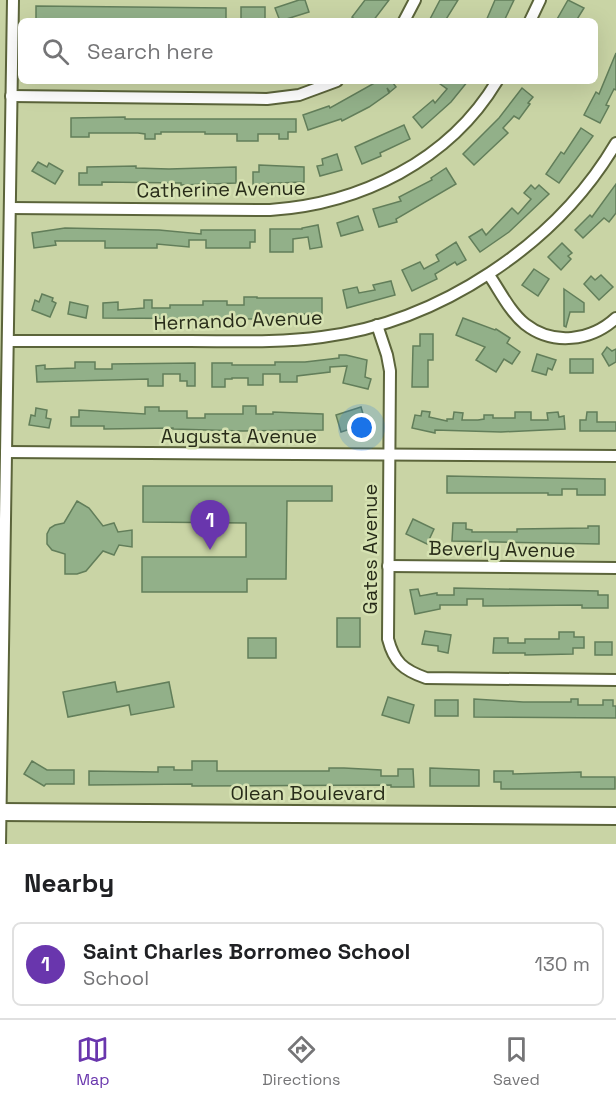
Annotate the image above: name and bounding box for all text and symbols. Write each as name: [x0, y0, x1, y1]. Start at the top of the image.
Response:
search box: [18, 18, 598, 84]
icon: search: [39, 35, 72, 68]
text: Search here: [87, 37, 214, 65]
street label: Catherine Avenue: [136, 175, 306, 203]
street label: Hernando Avenue: [153, 304, 323, 336]
your location: [347, 413, 376, 442]
street label: Augusta Avenue: [161, 423, 317, 449]
street label: Gates Avenue: [357, 484, 383, 614]
pin: 1: [190, 500, 230, 550]
street label: Beverly Avenue: [428, 535, 576, 563]
street label: Olean Boulevard: [230, 780, 386, 806]
text: Nearby: [24, 866, 114, 900]
text: Saint Charles Borromeo School: [83, 937, 410, 965]
text: 1: [41, 951, 50, 977]
text: 130 m: [534, 951, 590, 977]
text: School: [83, 965, 149, 991]
tab: Map: [76, 1033, 110, 1090]
tab: Directions: [262, 1033, 341, 1090]
tab: Saved: [493, 1033, 540, 1090]

